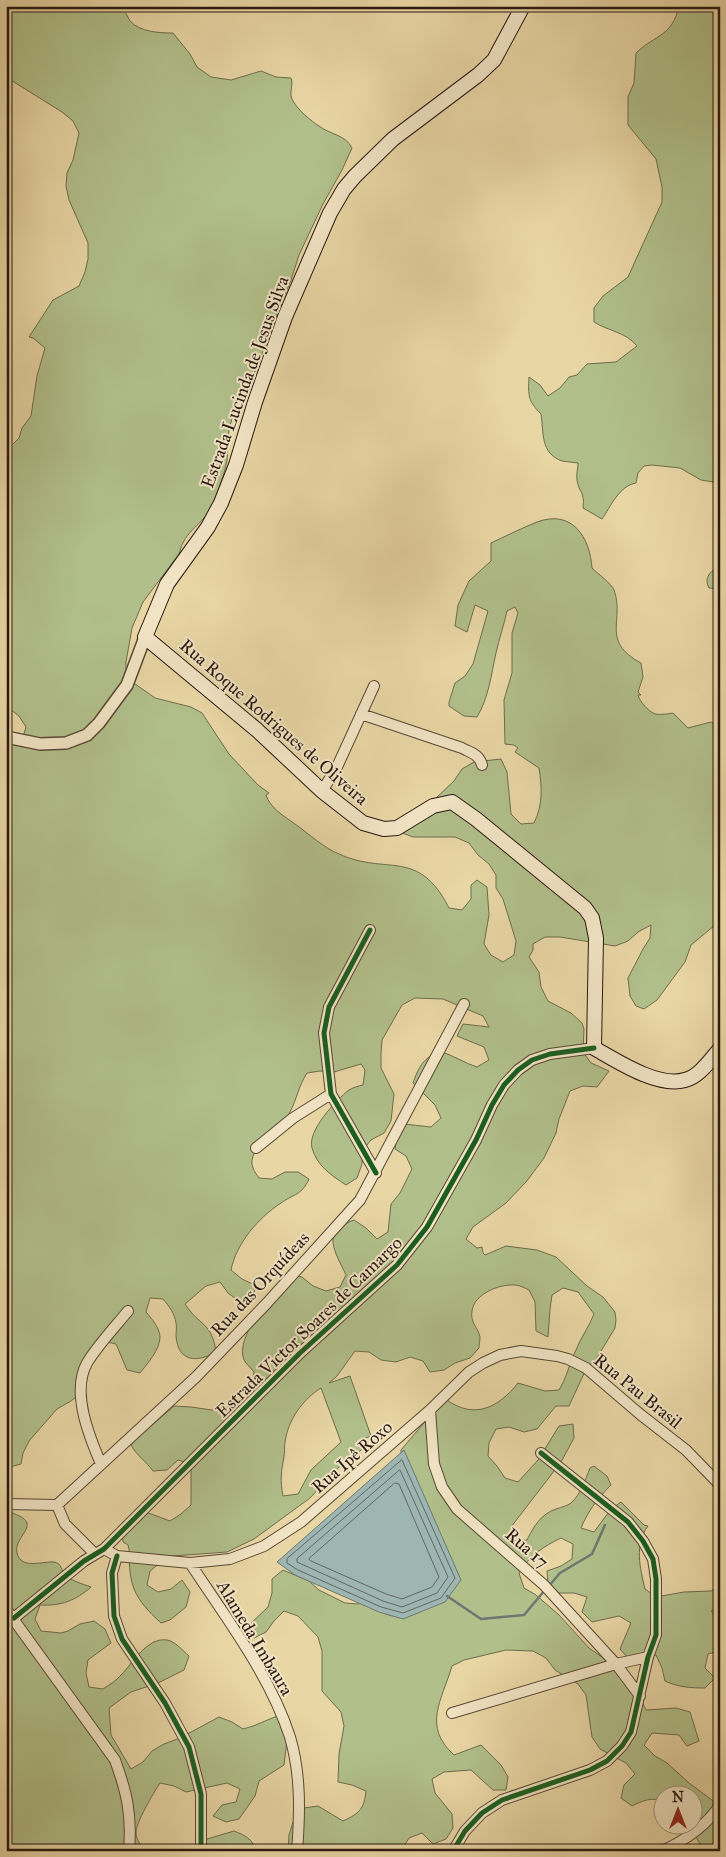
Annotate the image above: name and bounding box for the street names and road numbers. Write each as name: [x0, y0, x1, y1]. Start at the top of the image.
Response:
street label: Estrada Lucinda de Jesus Silva: [196, 273, 295, 491]
street label: Rua Roque Rodrigues de Oliveira: [175, 634, 373, 811]
street label: Rua das Orquídeas: [206, 1227, 315, 1341]
street label: Estrada Victor Soares de Camargo: [211, 1232, 408, 1423]
street label: Rua Pau Brasil: [589, 1349, 687, 1433]
street label: Rua Ipê Roxo: [307, 1416, 397, 1498]
street label: Rua 17: [501, 1523, 553, 1573]
street label: Alameda Imbaura: [211, 1575, 298, 1700]

